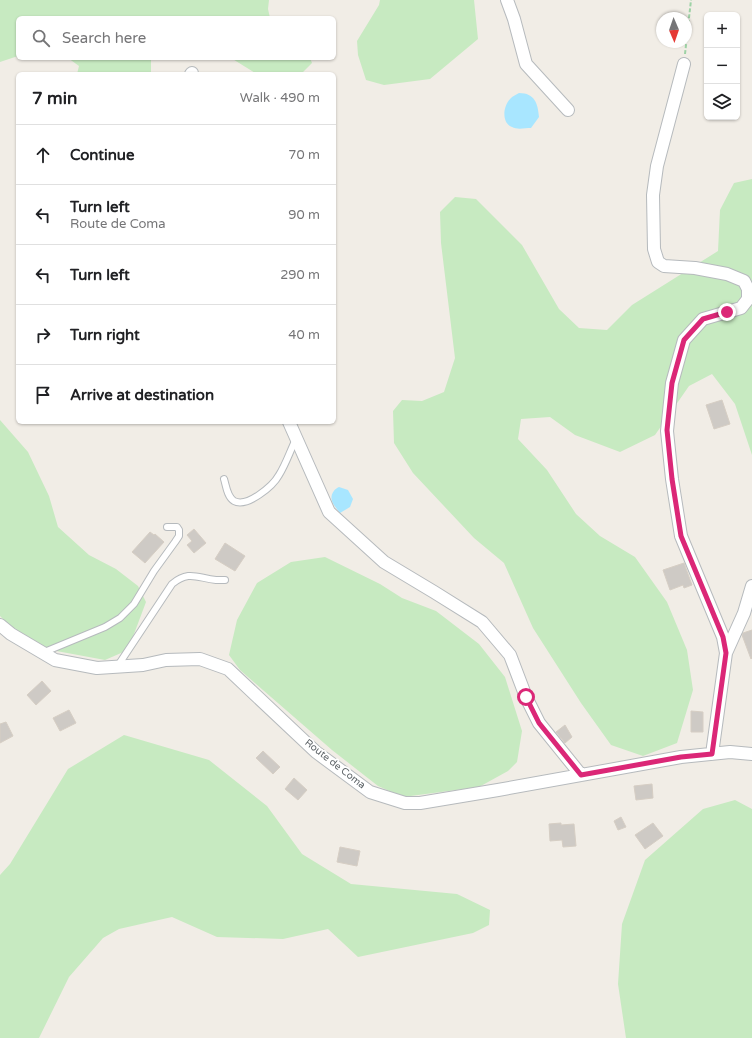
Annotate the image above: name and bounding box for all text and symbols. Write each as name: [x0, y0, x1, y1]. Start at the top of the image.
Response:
north arrow: [656, 12, 692, 48]
map controls: [704, 12, 740, 120]
button: +: [704, 12, 740, 48]
search box: [16, 16, 336, 60]
icon: search: [30, 27, 52, 49]
text: Search here: [62, 29, 146, 47]
button: −: [704, 48, 740, 84]
button: layers: [704, 84, 740, 120]
text: 7 min: [32, 88, 77, 109]
text: Walk · 490 m: [240, 90, 320, 106]
icon: ahead: [32, 144, 54, 166]
text: Continue: [70, 146, 134, 164]
text: 70 m: [288, 147, 320, 163]
text: Turn left: [70, 198, 130, 216]
icon: left: [32, 204, 54, 226]
text: 90 m: [288, 207, 320, 223]
text: Route de Coma: [70, 216, 166, 232]
icon: left: [32, 264, 54, 286]
text: Turn left: [70, 266, 130, 284]
text: 290 m: [280, 267, 320, 283]
route end: [718, 303, 736, 321]
icon: right: [32, 324, 54, 346]
text: Turn right: [70, 326, 140, 344]
text: 40 m: [288, 327, 320, 343]
icon: arrive: [32, 384, 54, 406]
text: Arrive at destination: [70, 386, 214, 404]
route start: [517, 688, 535, 706]
street label: Route de Coma: [302, 737, 368, 791]

